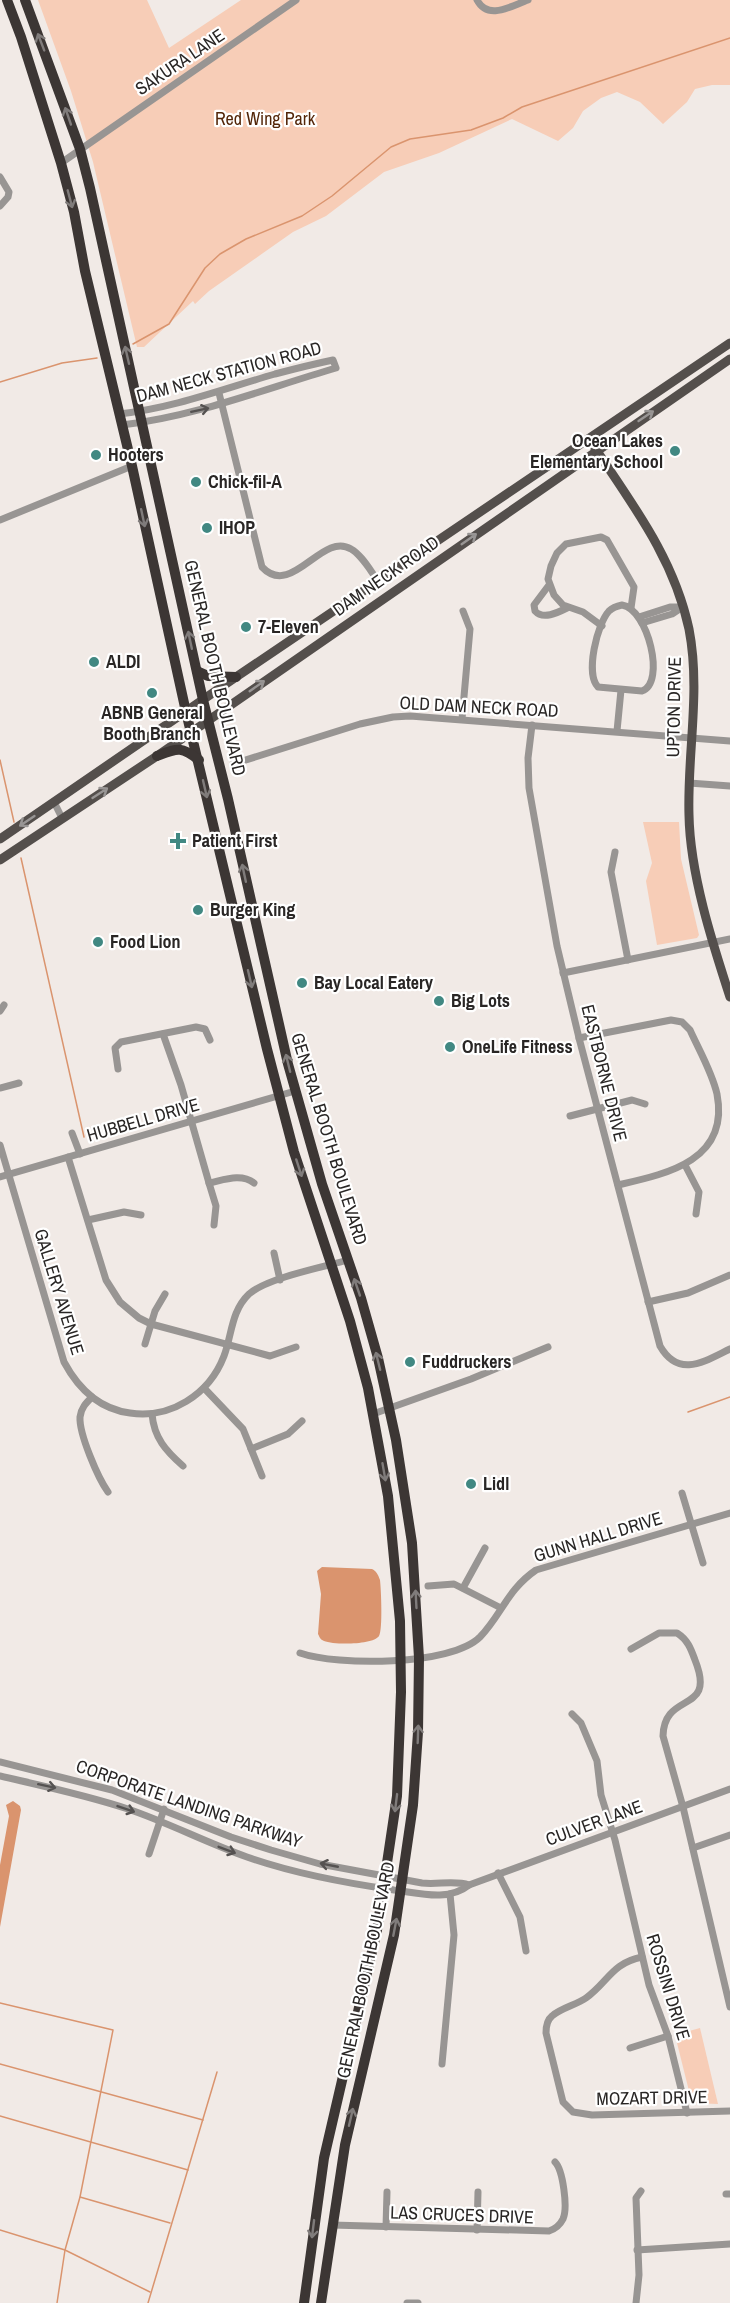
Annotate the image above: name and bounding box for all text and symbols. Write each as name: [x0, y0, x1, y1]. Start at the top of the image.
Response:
street label: SAKURA LANE: [130, 23, 229, 101]
one-way arrow: [35, 33, 46, 51]
park label: Red Wing Park: [215, 106, 316, 131]
one-way arrow: [62, 107, 73, 126]
one-way arrow: [65, 189, 77, 208]
street label: DAM NECK STATION ROAD: [134, 335, 324, 408]
one-way arrow: [121, 346, 133, 365]
one-way arrow: [190, 404, 209, 415]
one-way arrow: [638, 410, 654, 422]
place label: Ocean Lakes Elementary School: [530, 428, 663, 474]
place label: Hooters: [108, 442, 164, 467]
marker: Ocean Lakes Elementary School: [668, 444, 682, 458]
marker: Hooters: [89, 448, 103, 462]
place label: Chick-fil-A: [208, 469, 282, 494]
marker: Chick-fil-A: [189, 475, 203, 489]
one-way arrow: [138, 508, 149, 527]
place label: IHOP: [219, 515, 255, 540]
marker: IHOP: [200, 521, 214, 535]
street label: DAM NECK ROAD: [327, 530, 444, 622]
one-way arrow: [460, 533, 476, 545]
street label: GENERAL BOOTH BOULEVARD: [178, 558, 252, 778]
place label: 7-Eleven: [258, 614, 319, 639]
marker: 7-Eleven: [239, 620, 253, 634]
one-way arrow: [184, 631, 195, 650]
place label: ALDI: [106, 649, 140, 674]
marker: ALDI: [87, 655, 101, 669]
street label: UPTON DRIVE: [660, 656, 687, 758]
one-way arrow: [249, 680, 265, 692]
marker: ABNB General Booth Branch: [145, 686, 159, 700]
street label: OLD DAM NECK ROAD: [399, 690, 559, 723]
place label: ABNB General Booth Branch: [101, 700, 203, 746]
one-way arrow: [200, 779, 212, 798]
one-way arrow: [91, 787, 108, 799]
one-way arrow: [19, 815, 36, 827]
place label: Patient First: [192, 828, 277, 853]
marker: Patient First: [169, 832, 187, 850]
one-way arrow: [238, 864, 249, 884]
place label: Burger King: [210, 897, 295, 922]
marker: Burger King: [191, 903, 205, 917]
place label: Food Lion: [110, 929, 181, 954]
marker: Food Lion: [91, 935, 105, 949]
one-way arrow: [245, 969, 257, 988]
place label: Bay Local Eatery: [314, 970, 434, 995]
marker: Bay Local Eatery: [295, 976, 309, 990]
place label: Big Lots: [451, 988, 510, 1013]
marker: Big Lots: [432, 994, 446, 1008]
street label: EASTBORNE DRIVE: [575, 1002, 634, 1144]
street label: GENERAL BOOTH BOULEVARD: [285, 1030, 374, 1248]
place label: OneLife Fitness: [462, 1034, 573, 1059]
marker: OneLife Fitness: [443, 1040, 457, 1054]
one-way arrow: [281, 1054, 293, 1073]
street label: HUBBELL DRIVE: [84, 1092, 202, 1148]
one-way arrow: [294, 1158, 305, 1177]
street label: GALLERY AVENUE: [28, 1226, 91, 1358]
one-way arrow: [350, 1278, 361, 1297]
place label: Fuddruckers: [422, 1349, 511, 1374]
one-way arrow: [372, 1352, 384, 1371]
marker: Fuddruckers: [403, 1355, 417, 1369]
one-way arrow: [379, 1461, 390, 1481]
place label: Lidl: [483, 1471, 509, 1496]
marker: Lidl: [464, 1477, 478, 1491]
street label: GUNN HALL DRIVE: [531, 1505, 665, 1568]
one-way arrow: [411, 1590, 422, 1610]
one-way arrow: [412, 1725, 424, 1744]
street label: CORPORATE LANDING PARKWAY: [73, 1753, 306, 1854]
one-way arrow: [36, 1781, 56, 1792]
one-way arrow: [390, 1792, 401, 1812]
street label: CULVER LANE: [542, 1793, 646, 1852]
one-way arrow: [117, 1804, 136, 1815]
one-way arrow: [218, 1845, 236, 1856]
one-way arrow: [319, 1859, 339, 1870]
street label: GENERAL BOOTH BOULEVARD: [330, 1859, 401, 2080]
one-way arrow: [390, 1918, 401, 1938]
street label: ROSSINI DRIVE: [640, 1931, 697, 2043]
street label: MOZART DRIVE: [596, 2084, 708, 2111]
one-way arrow: [345, 2108, 357, 2127]
street label: LAS CRUCES DRIVE: [390, 2200, 534, 2229]
one-way arrow: [308, 2219, 319, 2239]

